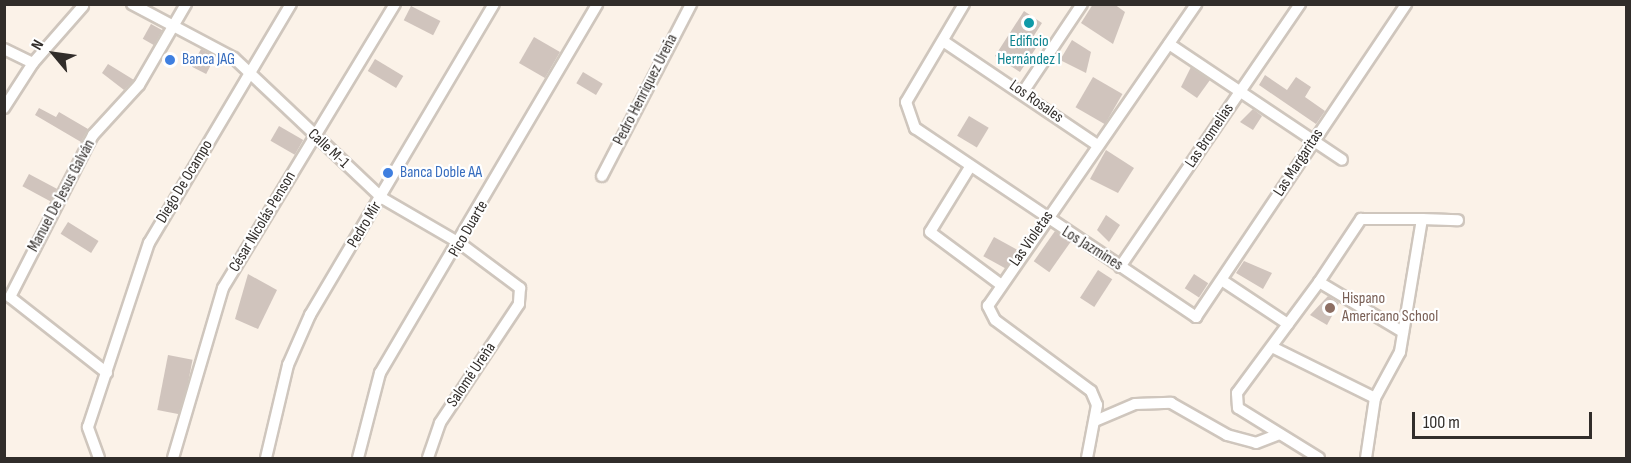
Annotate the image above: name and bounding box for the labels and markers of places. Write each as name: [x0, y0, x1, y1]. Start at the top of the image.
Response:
marker: Edificio Hernández I: [1022, 16, 1036, 30]
place label: Edificio Hernández I: [997, 32, 1061, 70]
place label: Banca JAG: [182, 50, 235, 70]
marker: Banca JAG: [163, 53, 177, 67]
place label: Banca Doble AA: [400, 163, 482, 183]
marker: Banca Doble AA: [381, 166, 395, 180]
place label: Hispano Americano School: [1342, 289, 1438, 327]
marker: Hispano Americano School: [1323, 301, 1337, 315]

